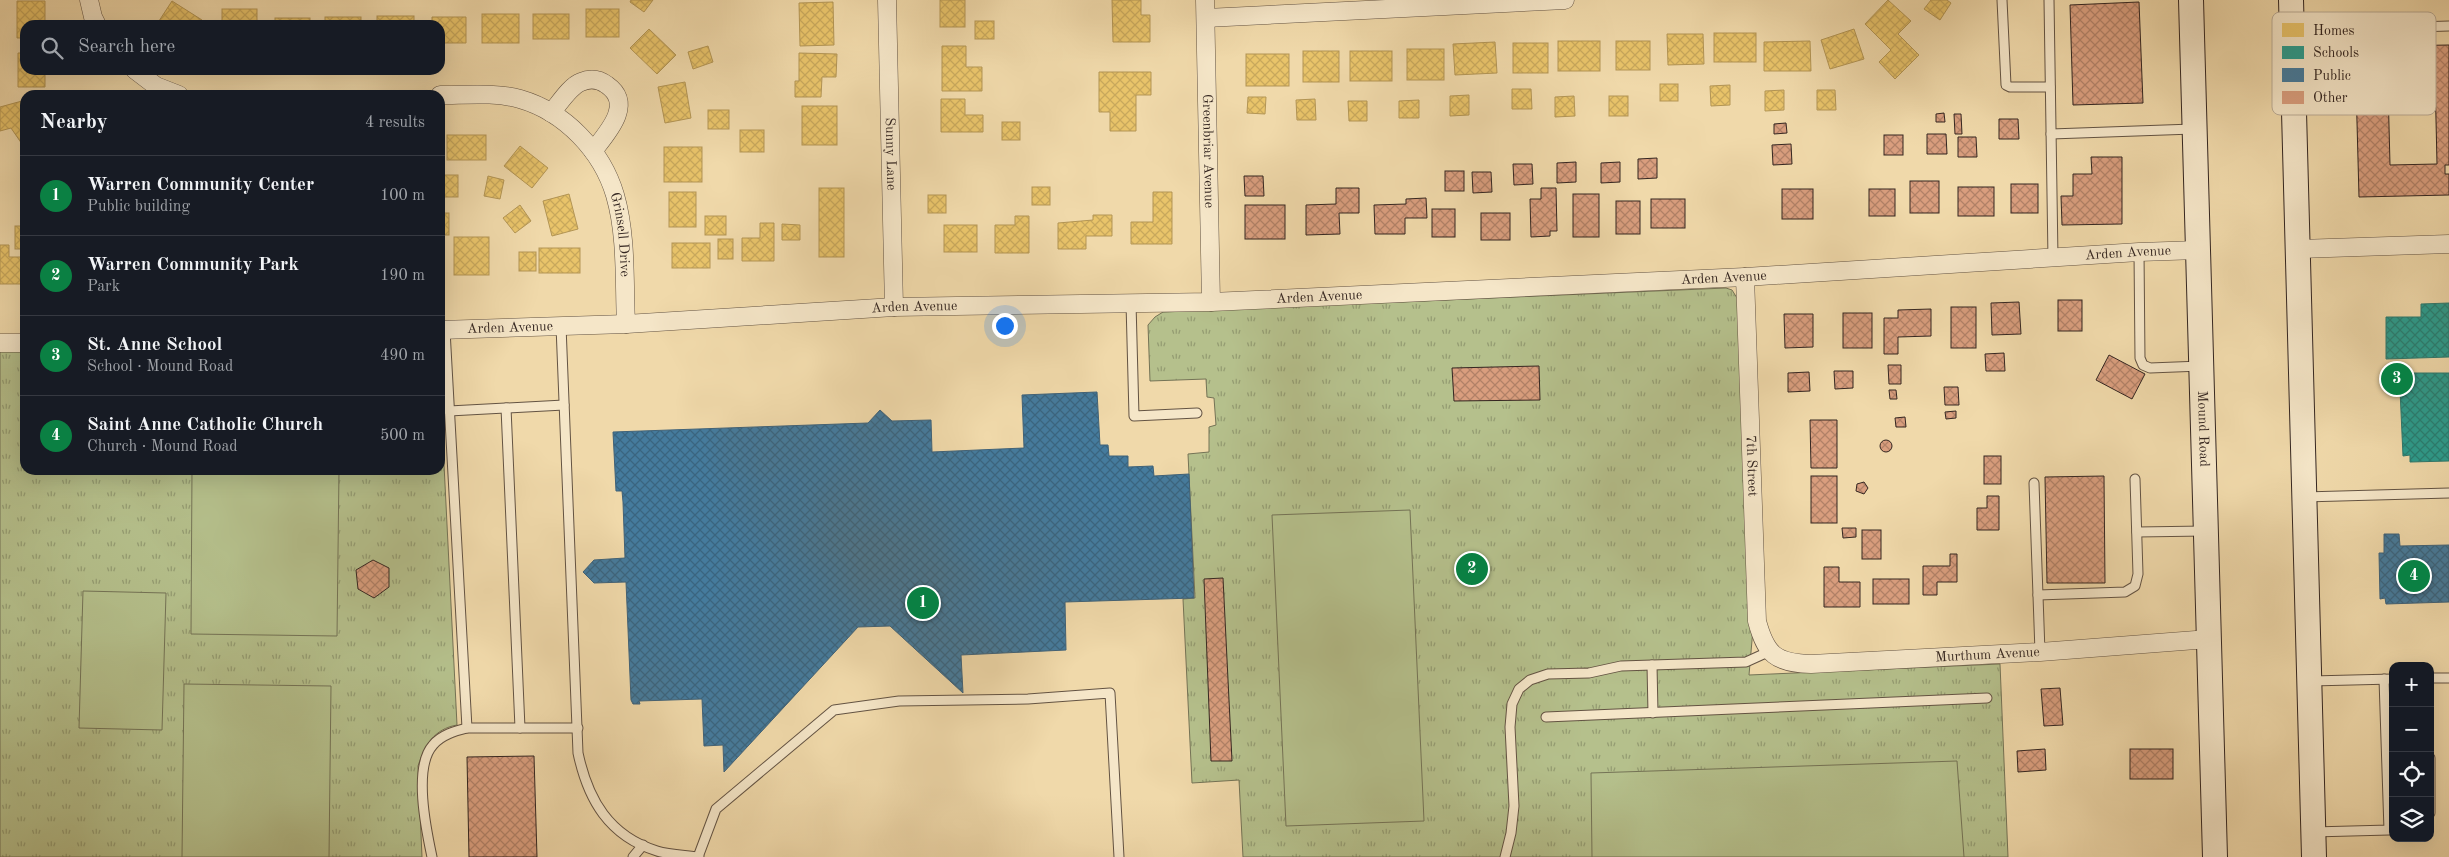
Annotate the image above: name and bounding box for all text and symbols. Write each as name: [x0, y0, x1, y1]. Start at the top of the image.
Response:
legend: [2272, 12, 2436, 115]
search box: [20, 20, 445, 75]
text: Homes: [2313, 24, 2355, 38]
icon: search: [38, 34, 66, 62]
text: Search here: [78, 38, 175, 57]
text: Schools: [2313, 46, 2359, 60]
text: Public: [2313, 69, 2351, 83]
text: Other: [2313, 91, 2348, 105]
street label: Greenbriar Avenue: [1200, 94, 1216, 208]
text: Nearby: [40, 112, 108, 133]
text: 4 results: [365, 115, 425, 131]
street label: Sunny Lane: [883, 117, 898, 191]
text: Warren Community Center: [87, 176, 314, 195]
text: 1: [51, 188, 61, 204]
text: 100 m: [380, 188, 425, 204]
street label: Grinsell Drive: [608, 191, 632, 277]
text: Public building: [87, 199, 190, 215]
street label: Arden Avenue: [2085, 244, 2171, 262]
text: Warren Community Park: [87, 256, 299, 275]
text: 2: [51, 268, 61, 284]
text: 190 m: [380, 268, 425, 284]
street label: Arden Avenue: [1680, 269, 1767, 287]
text: Park: [87, 279, 120, 295]
street label: Arden Avenue: [1276, 288, 1363, 306]
street label: Arden Avenue: [871, 299, 958, 315]
your location: [992, 313, 1018, 339]
street label: Arden Avenue: [467, 319, 553, 336]
text: St. Anne School: [87, 336, 222, 355]
text: 3: [51, 348, 61, 364]
text: 490 m: [380, 348, 425, 364]
text: School · Mound Road: [87, 359, 233, 375]
pin: 3: [2381, 360, 2413, 398]
street label: Mound Road: [2195, 391, 2211, 467]
text: Saint Anne Catholic Church: [87, 416, 323, 435]
text: 4: [51, 428, 61, 444]
text: 500 m: [380, 428, 425, 444]
street label: 7th Street: [1744, 435, 1760, 497]
text: Church · Mound Road: [87, 439, 238, 455]
pin: 2: [1456, 550, 1488, 588]
pin: 4: [2398, 557, 2430, 595]
pin: 1: [907, 584, 939, 622]
street label: Murthum Avenue: [1935, 645, 2040, 664]
map controls: [2389, 662, 2434, 842]
button: +: [2389, 662, 2434, 707]
button: −: [2389, 707, 2434, 752]
button: locate: [2389, 752, 2434, 797]
button: layers: [2389, 797, 2434, 842]

